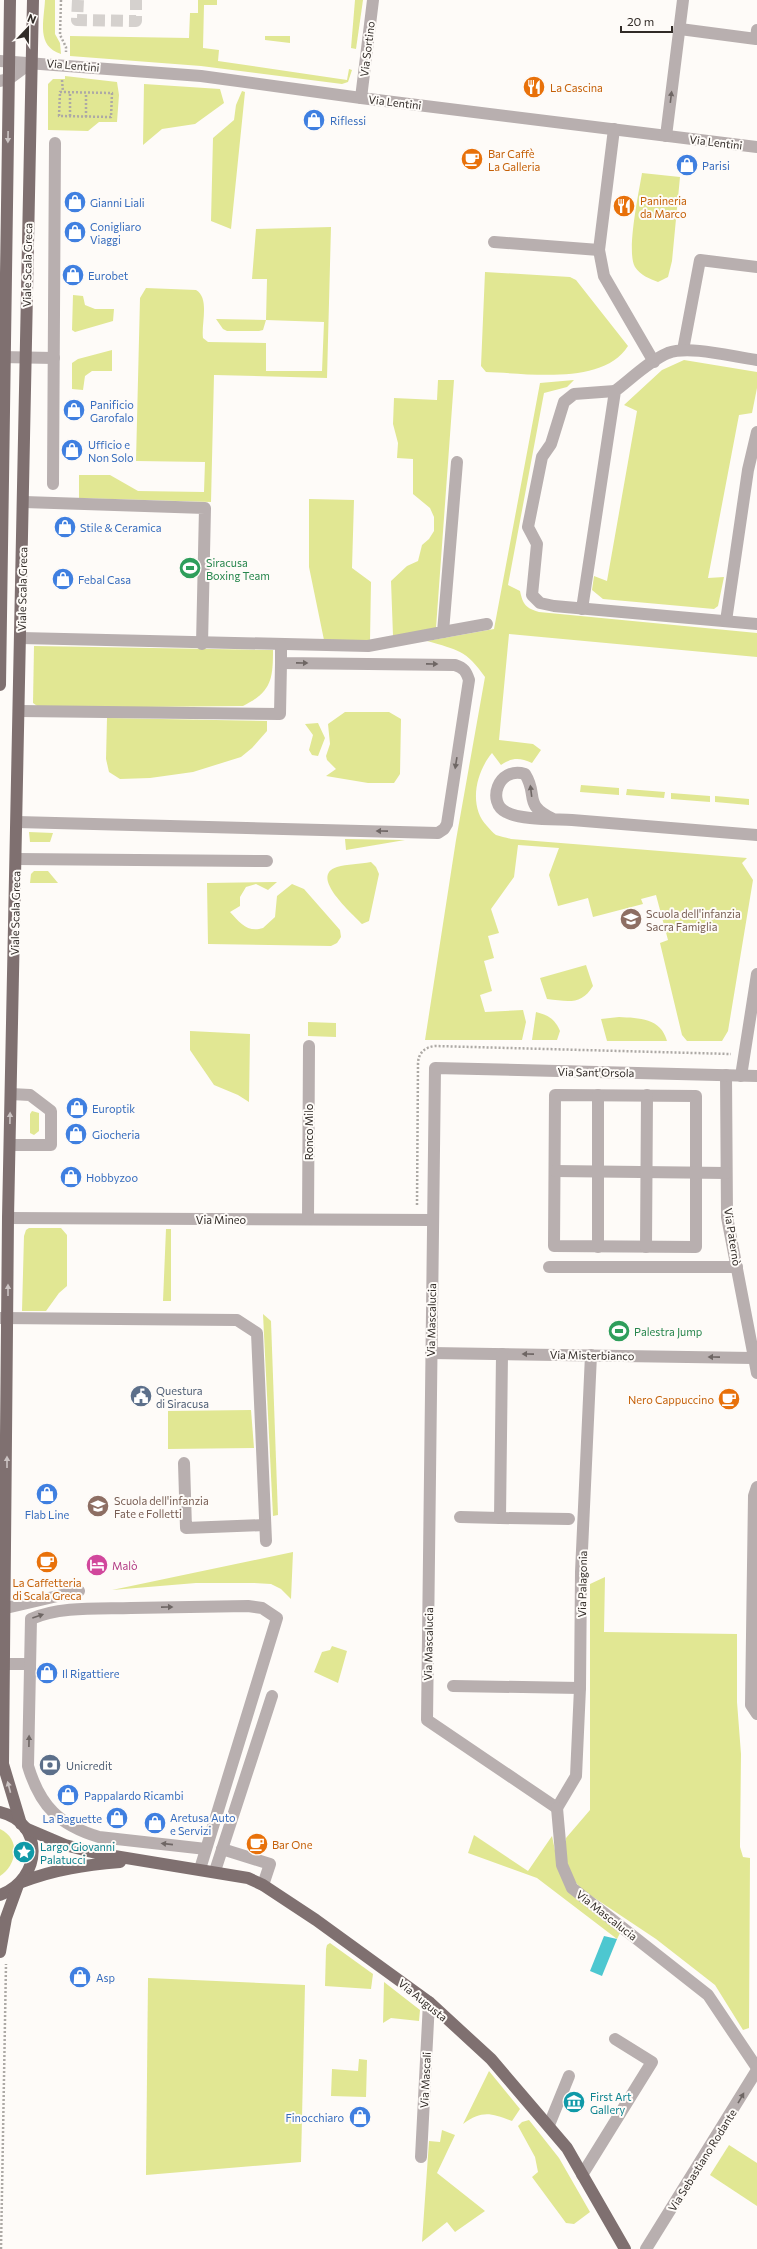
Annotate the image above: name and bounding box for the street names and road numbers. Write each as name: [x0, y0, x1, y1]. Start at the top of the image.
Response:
street label: Via Sortino: [357, 20, 377, 78]
street label: Via Lentini: [46, 56, 100, 74]
street label: Via Lentini: [368, 92, 422, 112]
street label: Via Lentini: [689, 132, 743, 152]
street label: Viale Scala Greca: [20, 223, 34, 307]
street label: Viale Scala Greca: [15, 547, 29, 631]
street label: Viale Scala Greca: [8, 871, 22, 955]
street label: Via Sant'Orsola: [557, 1065, 635, 1079]
street label: Ronco Milo: [302, 1103, 315, 1160]
street label: Via Paternò: [722, 1207, 744, 1267]
street label: Via Mineo: [196, 1213, 247, 1226]
street label: Via Mascalucia: [424, 1283, 438, 1357]
street label: Via Misterbianco: [550, 1348, 635, 1362]
street label: Via Palagonia: [575, 1551, 589, 1617]
street label: Via Mascalucia: [421, 1607, 435, 1681]
street label: Via Mascalucia: [574, 1887, 640, 1943]
street label: Via Augusta: [396, 1976, 450, 2024]
street label: Via Mascali: [417, 2051, 433, 2108]
street label: Via Sebastiano Rodante: [665, 2106, 739, 2213]

